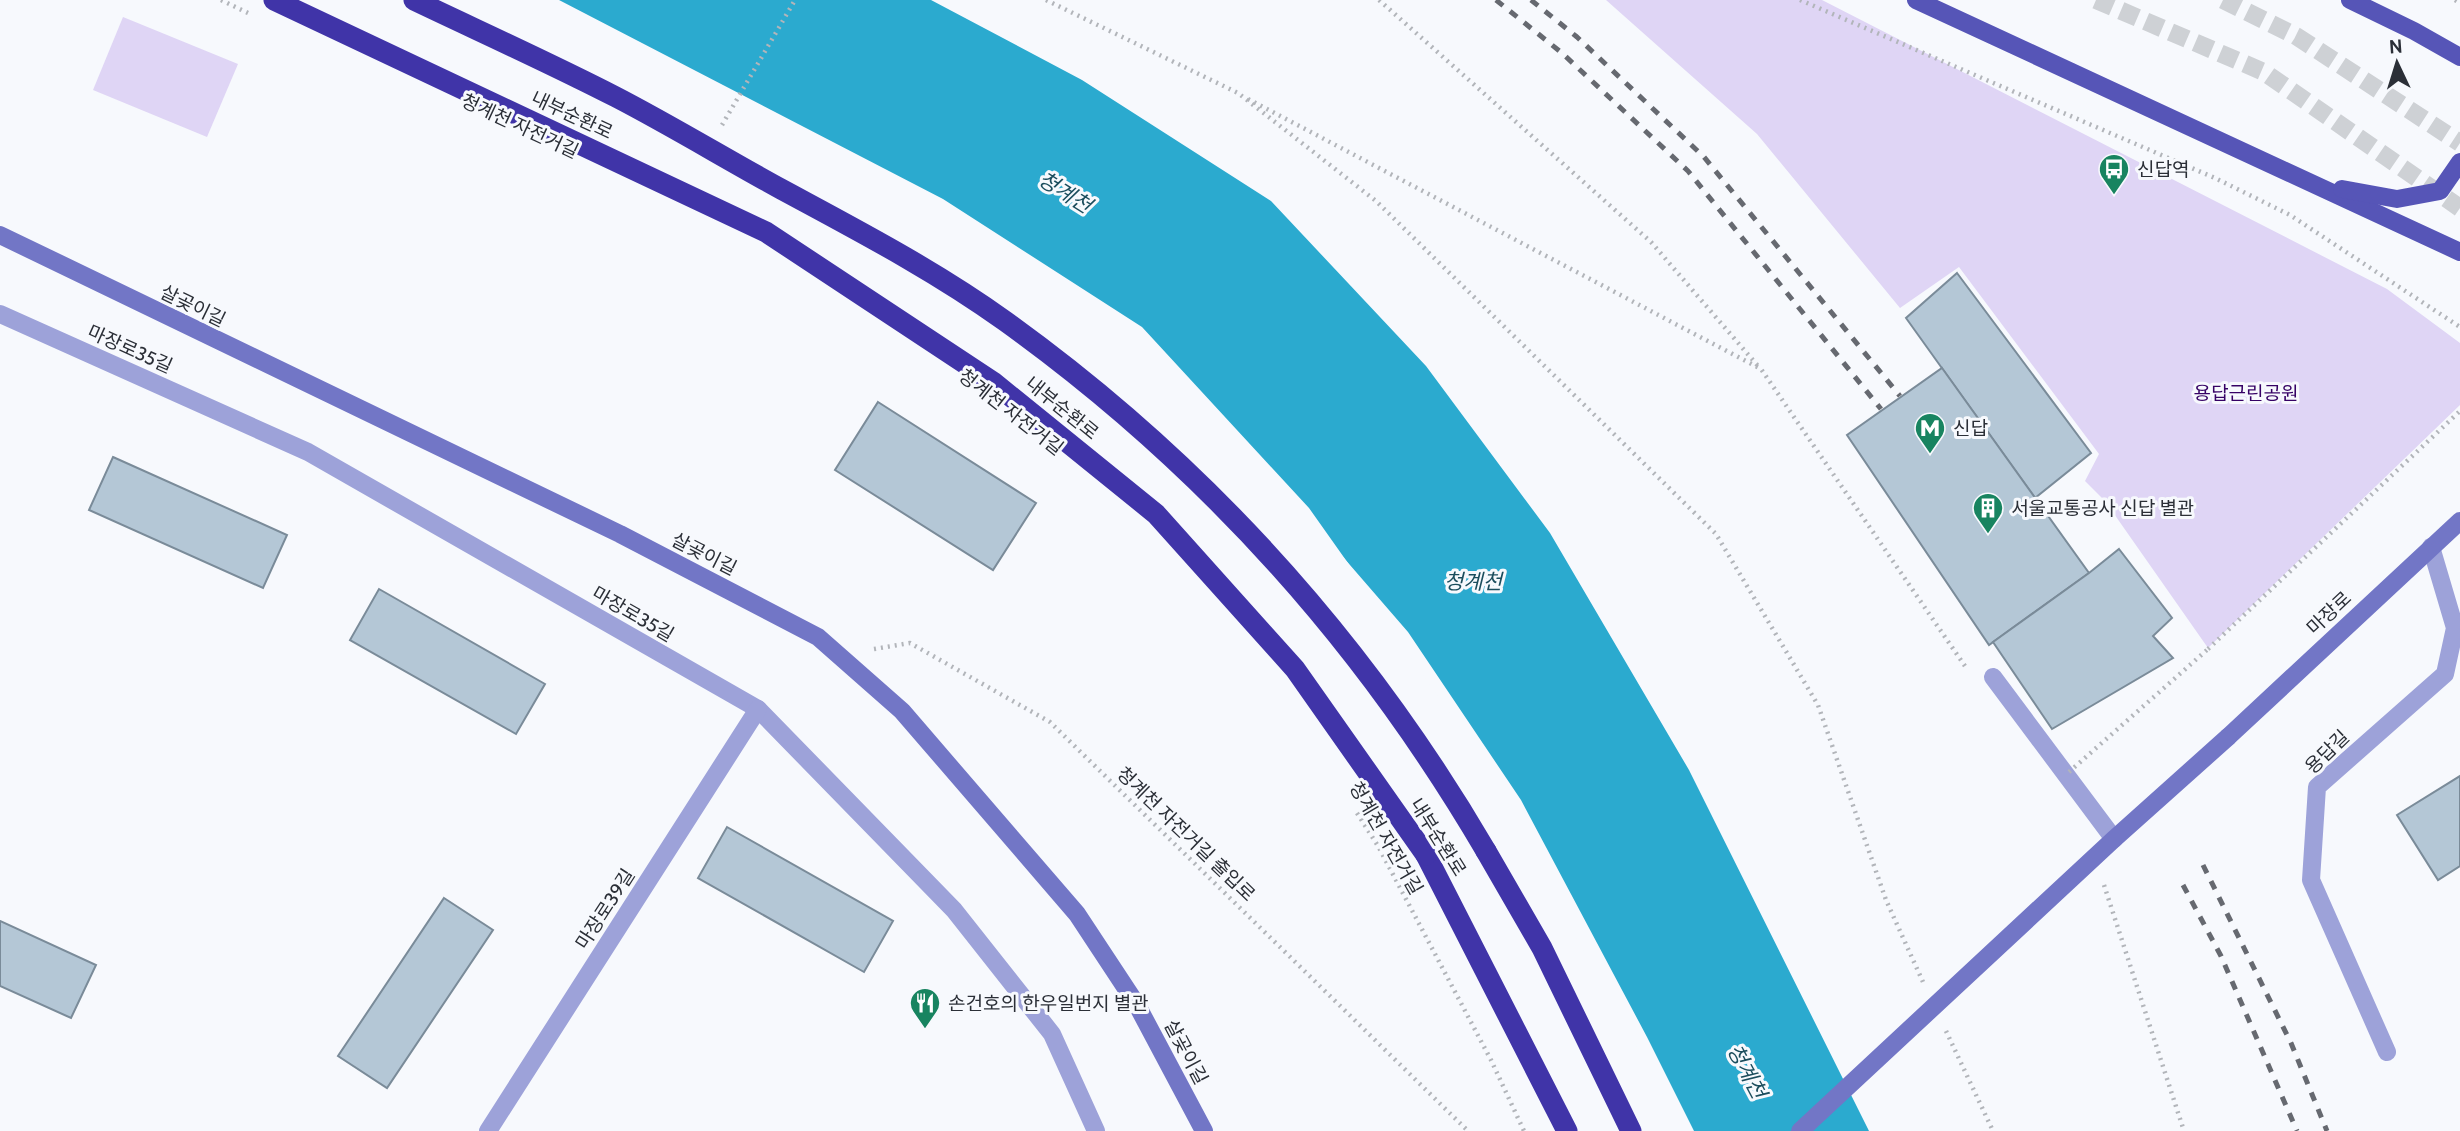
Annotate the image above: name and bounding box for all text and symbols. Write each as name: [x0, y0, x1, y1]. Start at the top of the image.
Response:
north arrow: [2362, 28, 2432, 98]
text: N: [2388, 35, 2403, 58]
street label: 내부순환로: [528, 86, 616, 144]
street label: 청계천 자전거길: [458, 89, 582, 163]
bus stop icon: 신답역: [2097, 152, 2131, 196]
place label: 신답역: [2137, 158, 2189, 181]
water label: 청계천: [1034, 166, 1098, 219]
street label: 살곶이길: [157, 280, 229, 332]
street label: 마장로35길: [84, 320, 176, 378]
street label: 청계천 자전거길: [954, 364, 1068, 460]
street label: 내부순환로: [1021, 372, 1103, 444]
park label: 용답근린공원: [2194, 382, 2298, 405]
metro station icon: 신답: [1913, 411, 1947, 455]
place label: 신답: [1953, 417, 1988, 440]
building icon: 서울교통공사 신답 별관: [1971, 491, 2005, 535]
place label: 서울교통공사 신답 별관: [2011, 497, 2194, 520]
street label: 살곶이길: [668, 528, 740, 580]
water label: 청계천: [1444, 569, 1505, 594]
street label: 마장로35길: [588, 581, 678, 647]
street label: 마장로: [2302, 587, 2356, 639]
street label: 용답길: [2300, 726, 2354, 778]
street label: 청계천 자전거길 출입로: [1112, 762, 1260, 906]
street label: 청계천 자전거길: [1344, 777, 1428, 899]
street label: 내부순환로: [1405, 794, 1471, 880]
street label: 마장로39길: [571, 865, 639, 953]
restaurant icon: 손건호의 한우일번지 별관: [908, 986, 942, 1030]
place label: 손건호의 한우일번지 별관: [948, 992, 1149, 1015]
street label: 살곶이길: [1159, 1016, 1213, 1088]
water label: 청계천: [1722, 1040, 1773, 1105]

